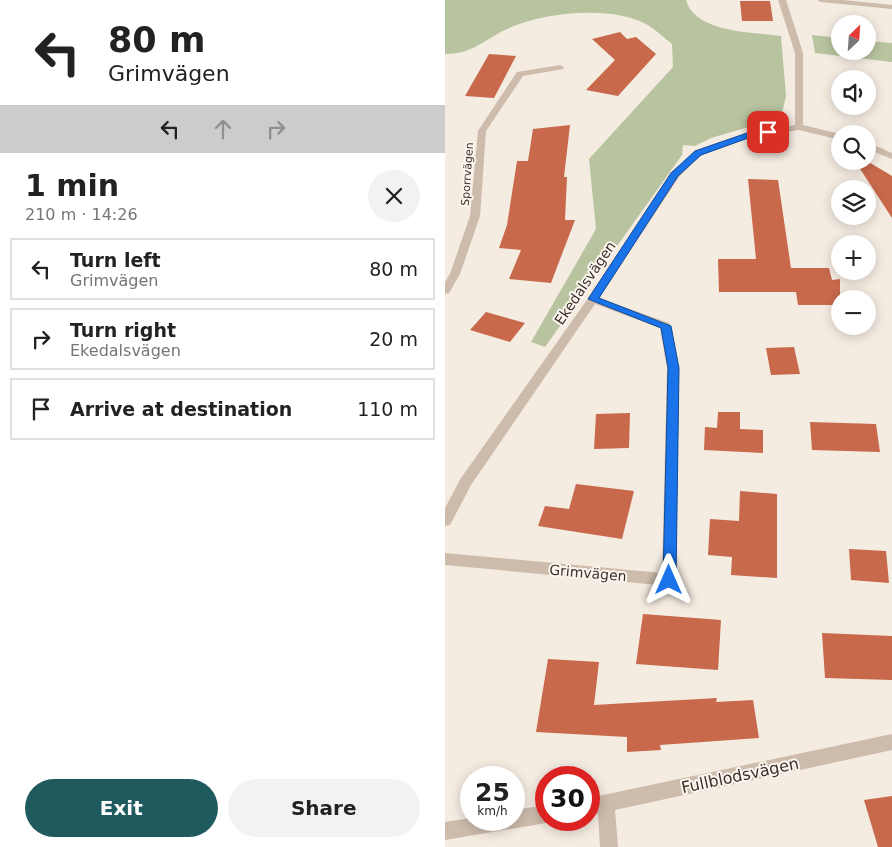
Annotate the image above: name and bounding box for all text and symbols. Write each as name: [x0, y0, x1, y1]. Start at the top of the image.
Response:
north arrow: [831, 15, 876, 60]
map controls: [831, 15, 876, 335]
icon: left: [25, 20, 90, 85]
text: 80 m: [108, 20, 205, 60]
text: Grimvägen: [108, 61, 230, 86]
button: sound: [831, 70, 876, 115]
pin: [747, 111, 789, 153]
icon: left: [156, 115, 184, 143]
icon: ahead: [209, 115, 237, 143]
icon: right: [262, 115, 290, 143]
icon: arrive: [754, 118, 782, 146]
button: search: [831, 125, 876, 170]
street label: Sporrvägen: [459, 142, 476, 206]
text: 1 min: [25, 168, 119, 203]
button: close: [368, 170, 420, 222]
button: layers: [831, 180, 876, 225]
text: 210 m · 14:26: [25, 205, 138, 224]
button: +: [831, 235, 876, 280]
street label: Ekedalsvägen: [551, 238, 619, 328]
text: Turn left: [70, 249, 161, 271]
icon: left: [27, 255, 55, 283]
text: 80 m: [369, 258, 418, 280]
text: Grimvägen: [70, 271, 158, 290]
button: −: [831, 290, 876, 335]
text: Turn right: [70, 319, 176, 341]
icon: right: [27, 325, 55, 353]
text: 20 m: [369, 328, 418, 350]
text: Ekedalsvägen: [70, 341, 181, 360]
icon: arrive: [27, 395, 55, 423]
text: Arrive at destination: [70, 398, 292, 420]
text: 110 m: [357, 398, 418, 420]
position arrow: [642, 553, 694, 605]
street label: Grimvägen: [549, 562, 627, 584]
street label: Fullblodsvägen: [680, 754, 801, 797]
speed limit sign: 30: [535, 766, 600, 831]
text: 25: [475, 778, 510, 807]
button: Exit: [25, 779, 218, 837]
button: Share: [228, 779, 420, 837]
text: km/h: [477, 804, 508, 818]

